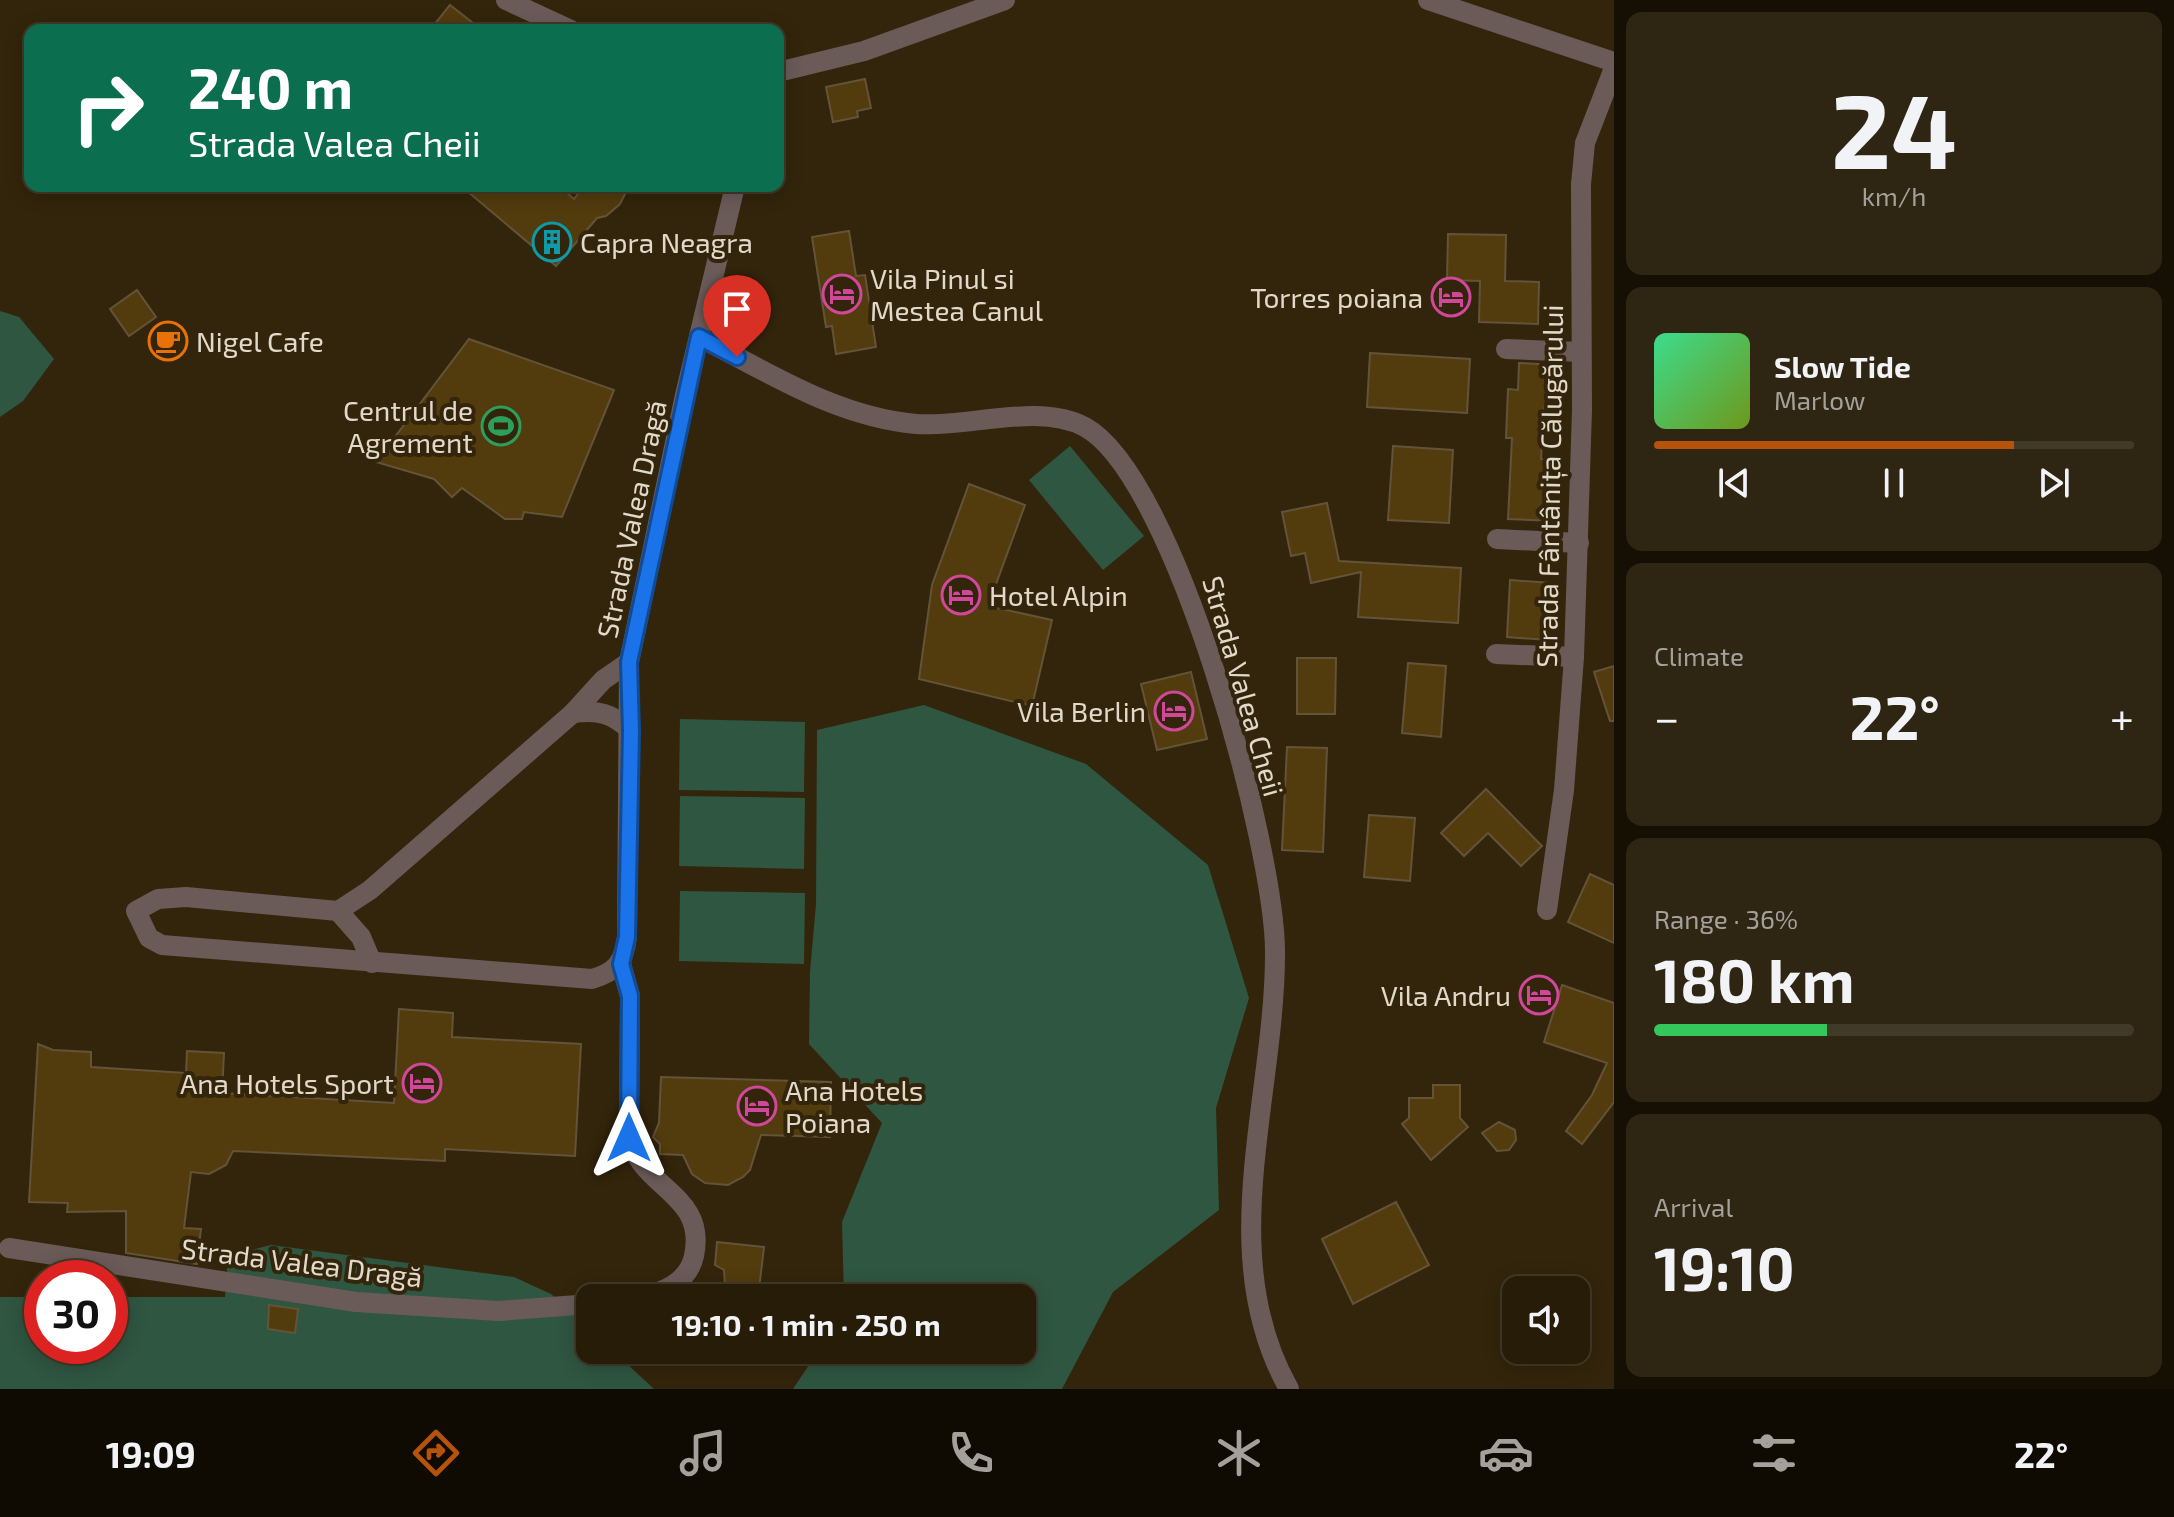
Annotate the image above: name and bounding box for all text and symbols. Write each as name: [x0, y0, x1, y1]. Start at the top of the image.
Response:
text: 240 m: [188, 53, 353, 120]
icon: right: [56, 56, 160, 160]
text: 24: [1831, 65, 1957, 190]
text: Strada Valea Cheii: [188, 121, 481, 164]
text: km/h: [1862, 180, 1926, 211]
building icon: Capra Neagra: [531, 221, 573, 263]
place label: Capra Neagra: [580, 225, 753, 259]
place label: Vila Pinul si Mestea Canul: [870, 261, 1044, 327]
hotel icon: Vila Pinul si Mestea Canul: [821, 273, 863, 315]
pin: [703, 275, 771, 357]
hotel icon: Torres poiana: [1430, 276, 1472, 318]
place label: Torres poiana: [1250, 280, 1423, 314]
icon: arrive: [715, 287, 759, 331]
street label: Strada Fântânița Călugărului: [1529, 304, 1571, 668]
cafe icon: Nigel Cafe: [147, 320, 189, 362]
place label: Nigel Cafe: [196, 324, 324, 358]
text: Slow Tide: [1774, 348, 1911, 384]
text: Marlow: [1774, 384, 1865, 415]
place label: Centrul de Agrement: [343, 393, 473, 459]
street label: Strada Valea Dragă: [589, 397, 673, 641]
sports icon: Centrul de Agrement: [480, 405, 522, 447]
icon: previous: [1712, 461, 1756, 505]
icon: pause: [1872, 461, 1916, 505]
icon: next: [2032, 461, 2076, 505]
street label: Strada Valea Cheii: [1196, 572, 1292, 800]
hotel icon: Hotel Alpin: [940, 574, 982, 616]
place label: Hotel Alpin: [989, 578, 1128, 612]
text: Climate: [1654, 640, 1744, 671]
text: 22°: [1850, 680, 1940, 752]
hotel icon: Vila Berlin: [1153, 690, 1195, 732]
text: −: [1654, 690, 1680, 743]
text: +: [2110, 690, 2134, 743]
place label: Vila Berlin: [1017, 694, 1146, 728]
text: Range · 36%: [1654, 903, 1798, 934]
text: 180 km: [1654, 943, 1855, 1015]
hotel icon: Vila Andru: [1518, 974, 1560, 1016]
place label: Vila Andru: [1381, 978, 1511, 1012]
hotel icon: Ana Hotels Sport: [401, 1062, 443, 1104]
place label: Ana Hotels Sport: [180, 1066, 394, 1100]
place label: Ana Hotels Poiana: [785, 1073, 923, 1139]
hotel icon: Ana Hotels Poiana: [736, 1085, 778, 1127]
position arrow: [587, 1096, 671, 1180]
text: Arrival: [1654, 1191, 1733, 1222]
street label: Strada Valea Dragă: [180, 1230, 424, 1294]
text: 19:10: [1654, 1231, 1795, 1303]
speed limit sign: 30: [24, 1260, 128, 1364]
map controls: [1502, 1276, 1590, 1364]
button: sound: [1502, 1276, 1590, 1364]
text: 19:10 · 1 min · 250 m: [671, 1306, 941, 1342]
icon: directions: [408, 1425, 464, 1481]
icon: music: [675, 1425, 731, 1481]
icon: phone: [943, 1425, 999, 1481]
icon: climate: [1211, 1425, 1267, 1481]
icon: car: [1478, 1425, 1534, 1481]
icon: filters: [1746, 1425, 1802, 1481]
text: 19:09: [106, 1432, 196, 1475]
text: 22°: [2014, 1432, 2068, 1475]

